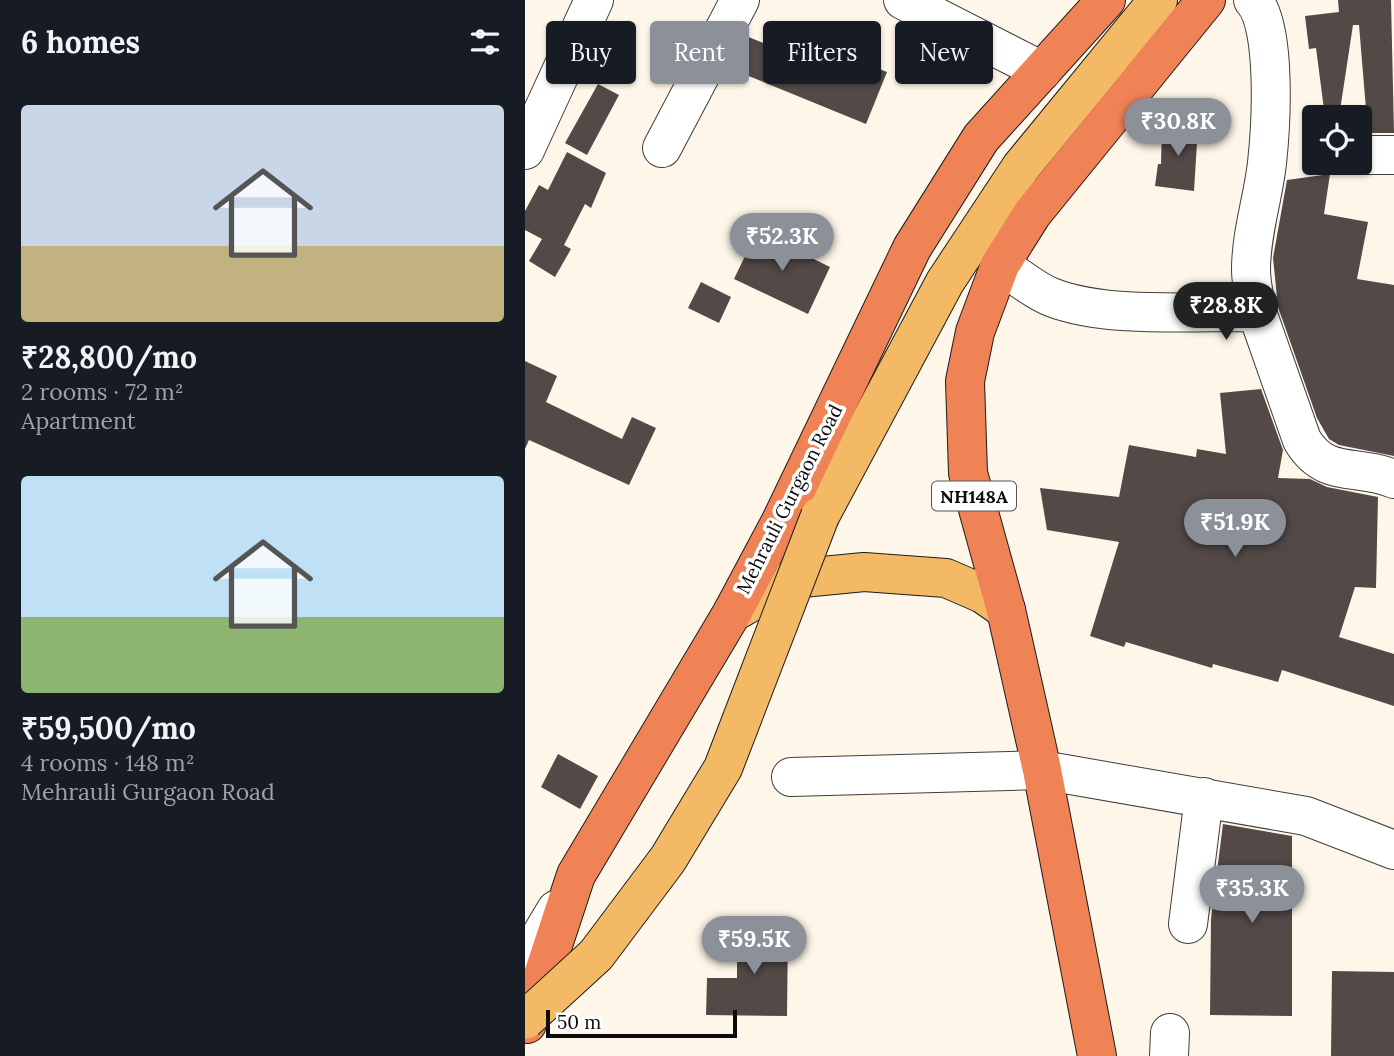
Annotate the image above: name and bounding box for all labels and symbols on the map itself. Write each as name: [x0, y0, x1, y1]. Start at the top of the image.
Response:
pin: ₹30.8K: [1121, 99, 1235, 158]
pin: ₹52.3K: [725, 214, 839, 273]
pin: ₹28.8K: [1169, 282, 1283, 342]
street label: Mehrauli Gurgaon Road: [731, 400, 847, 598]
road number: NH148A: [932, 482, 1016, 510]
pin: ₹51.9K: [1178, 500, 1292, 559]
pin: ₹35.3K: [1195, 866, 1309, 925]
pin: ₹59.5K: [697, 916, 811, 976]
scale bar: [546, 1007, 737, 1039]

